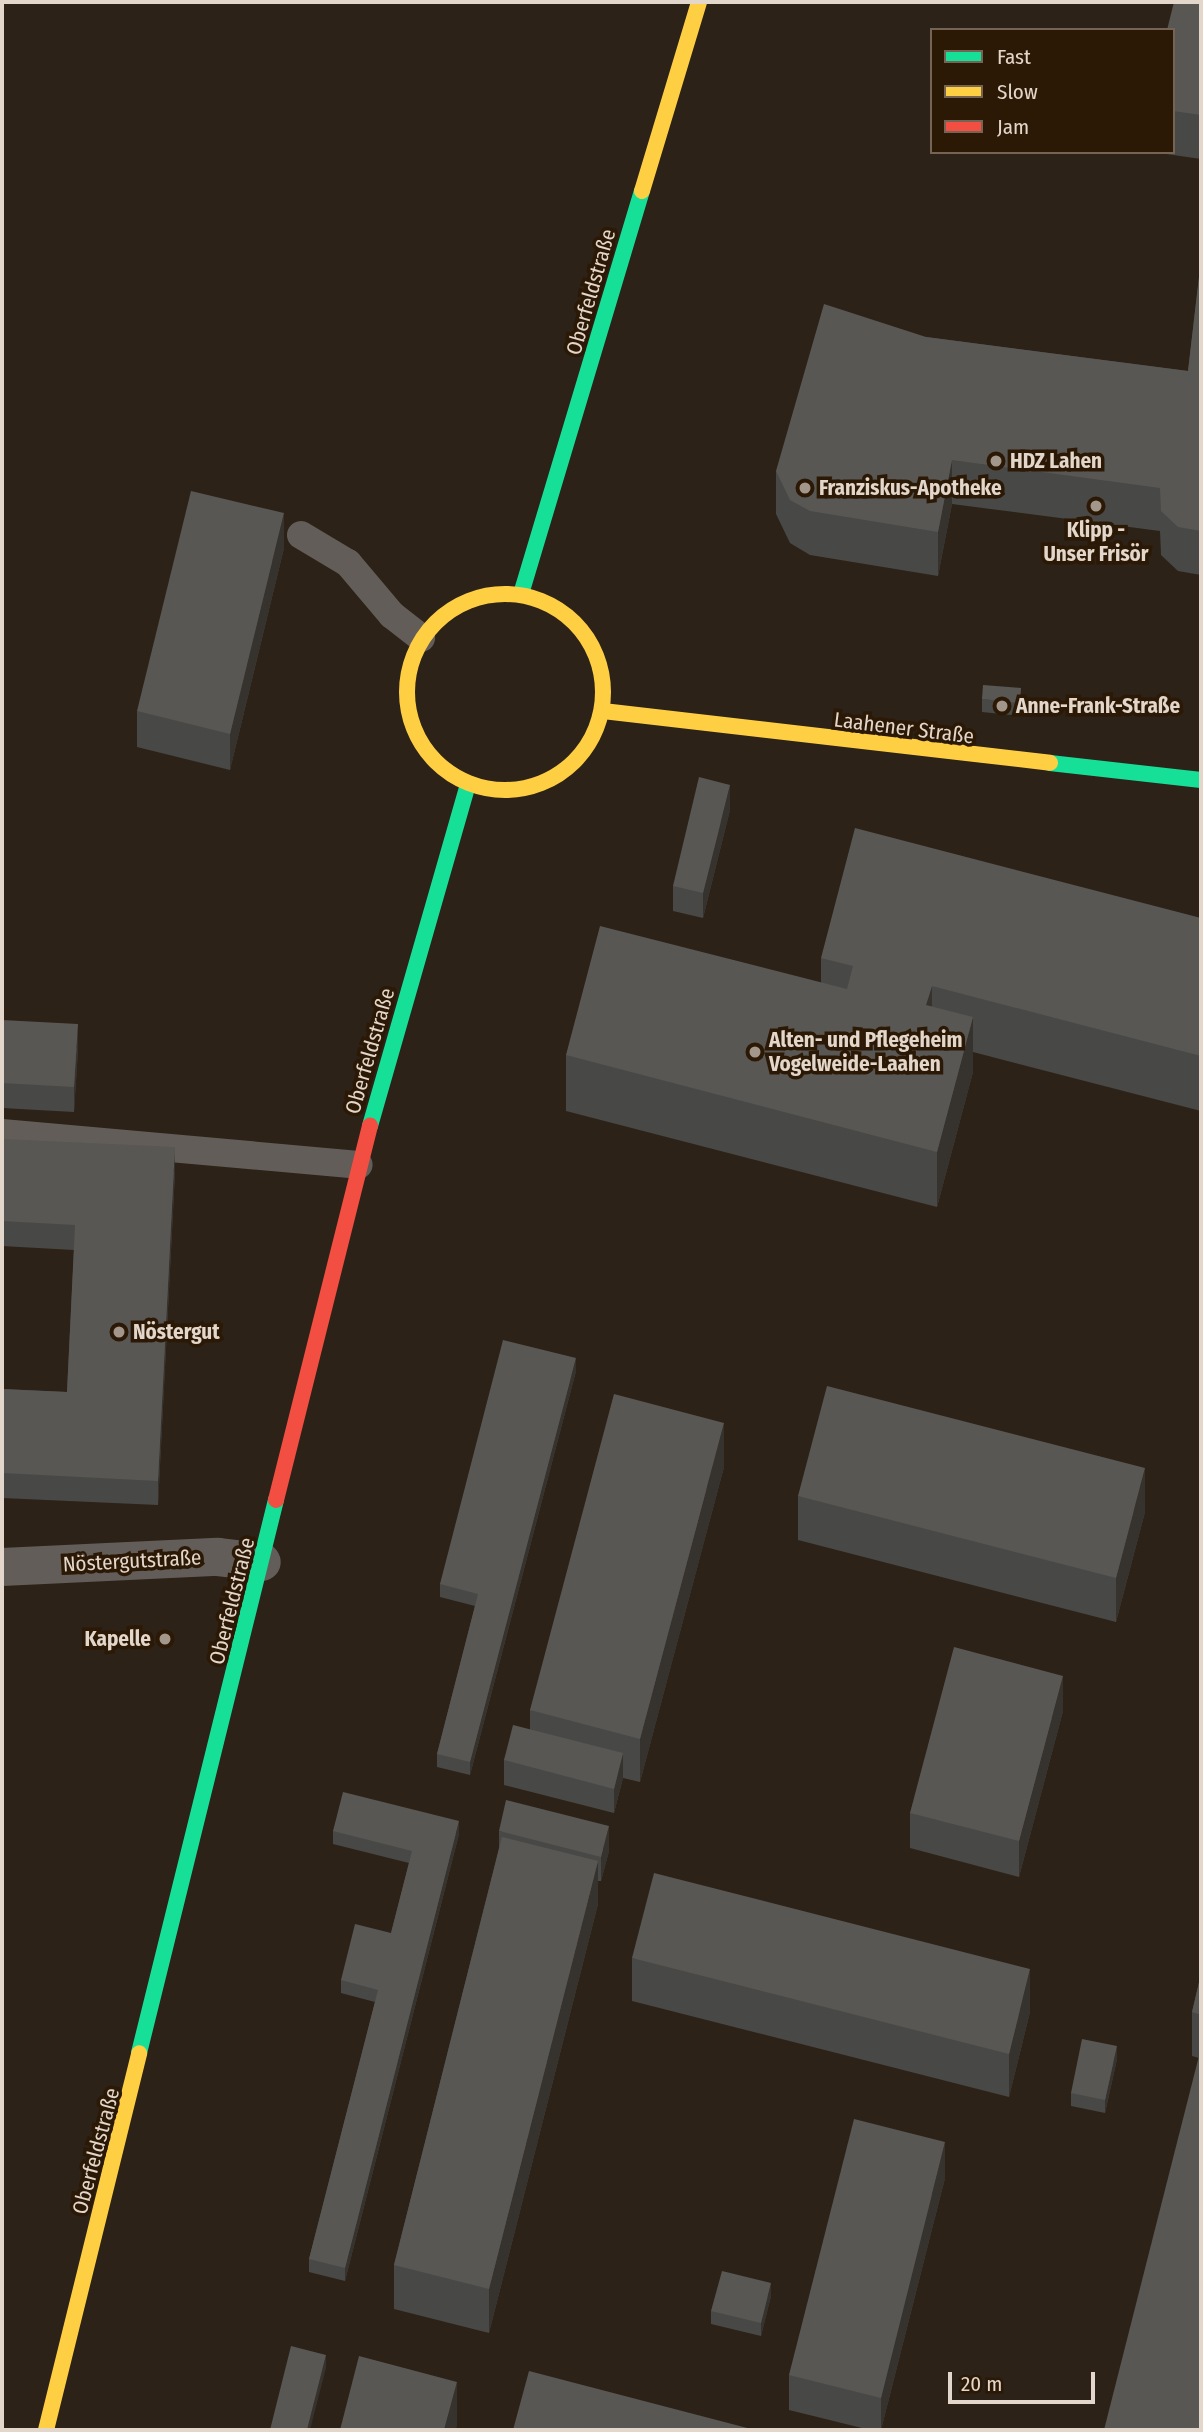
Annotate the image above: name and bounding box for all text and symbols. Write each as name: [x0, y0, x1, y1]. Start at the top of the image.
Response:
legend: [930, 28, 1175, 154]
text: Fast: [997, 44, 1031, 70]
text: Slow: [997, 79, 1038, 105]
text: Jam: [997, 114, 1029, 140]
street label: Oberfeldstraße: [561, 226, 621, 358]
place label: HDZ Lahen: [1010, 448, 1102, 474]
marker: HDZ Lahen: [988, 453, 1004, 469]
place label: Franziskus-Apotheke: [819, 475, 1002, 501]
marker: Franziskus-Apotheke: [797, 480, 813, 496]
marker: Klipp - Unser Frisör: [1088, 498, 1104, 514]
place label: Klipp - Unser Frisör: [1044, 517, 1148, 567]
place label: Anne-Frank-Straße: [1016, 693, 1180, 719]
marker: Anne-Frank-Straße: [994, 698, 1010, 714]
street label: Laahener Straße: [833, 707, 975, 749]
street label: Oberfeldstraße: [340, 985, 400, 1117]
place label: Alten- und Pflegeheim Vogelweide-Laahen: [769, 1027, 963, 1077]
marker: Alten- und Pflegeheim Vogelweide-Laahen: [747, 1044, 763, 1060]
place label: Nöstergut: [133, 1319, 220, 1345]
marker: Nöstergut: [111, 1324, 127, 1340]
street label: Oberfeldstraße: [204, 1535, 260, 1667]
street label: Nöstergutstraße: [62, 1545, 202, 1577]
place label: Kapelle: [84, 1626, 151, 1652]
marker: Kapelle: [157, 1631, 173, 1647]
street label: Oberfeldstraße: [67, 2085, 125, 2217]
scale bar: [951, 2358, 1098, 2402]
text: 20 m: [961, 2371, 1002, 2397]

